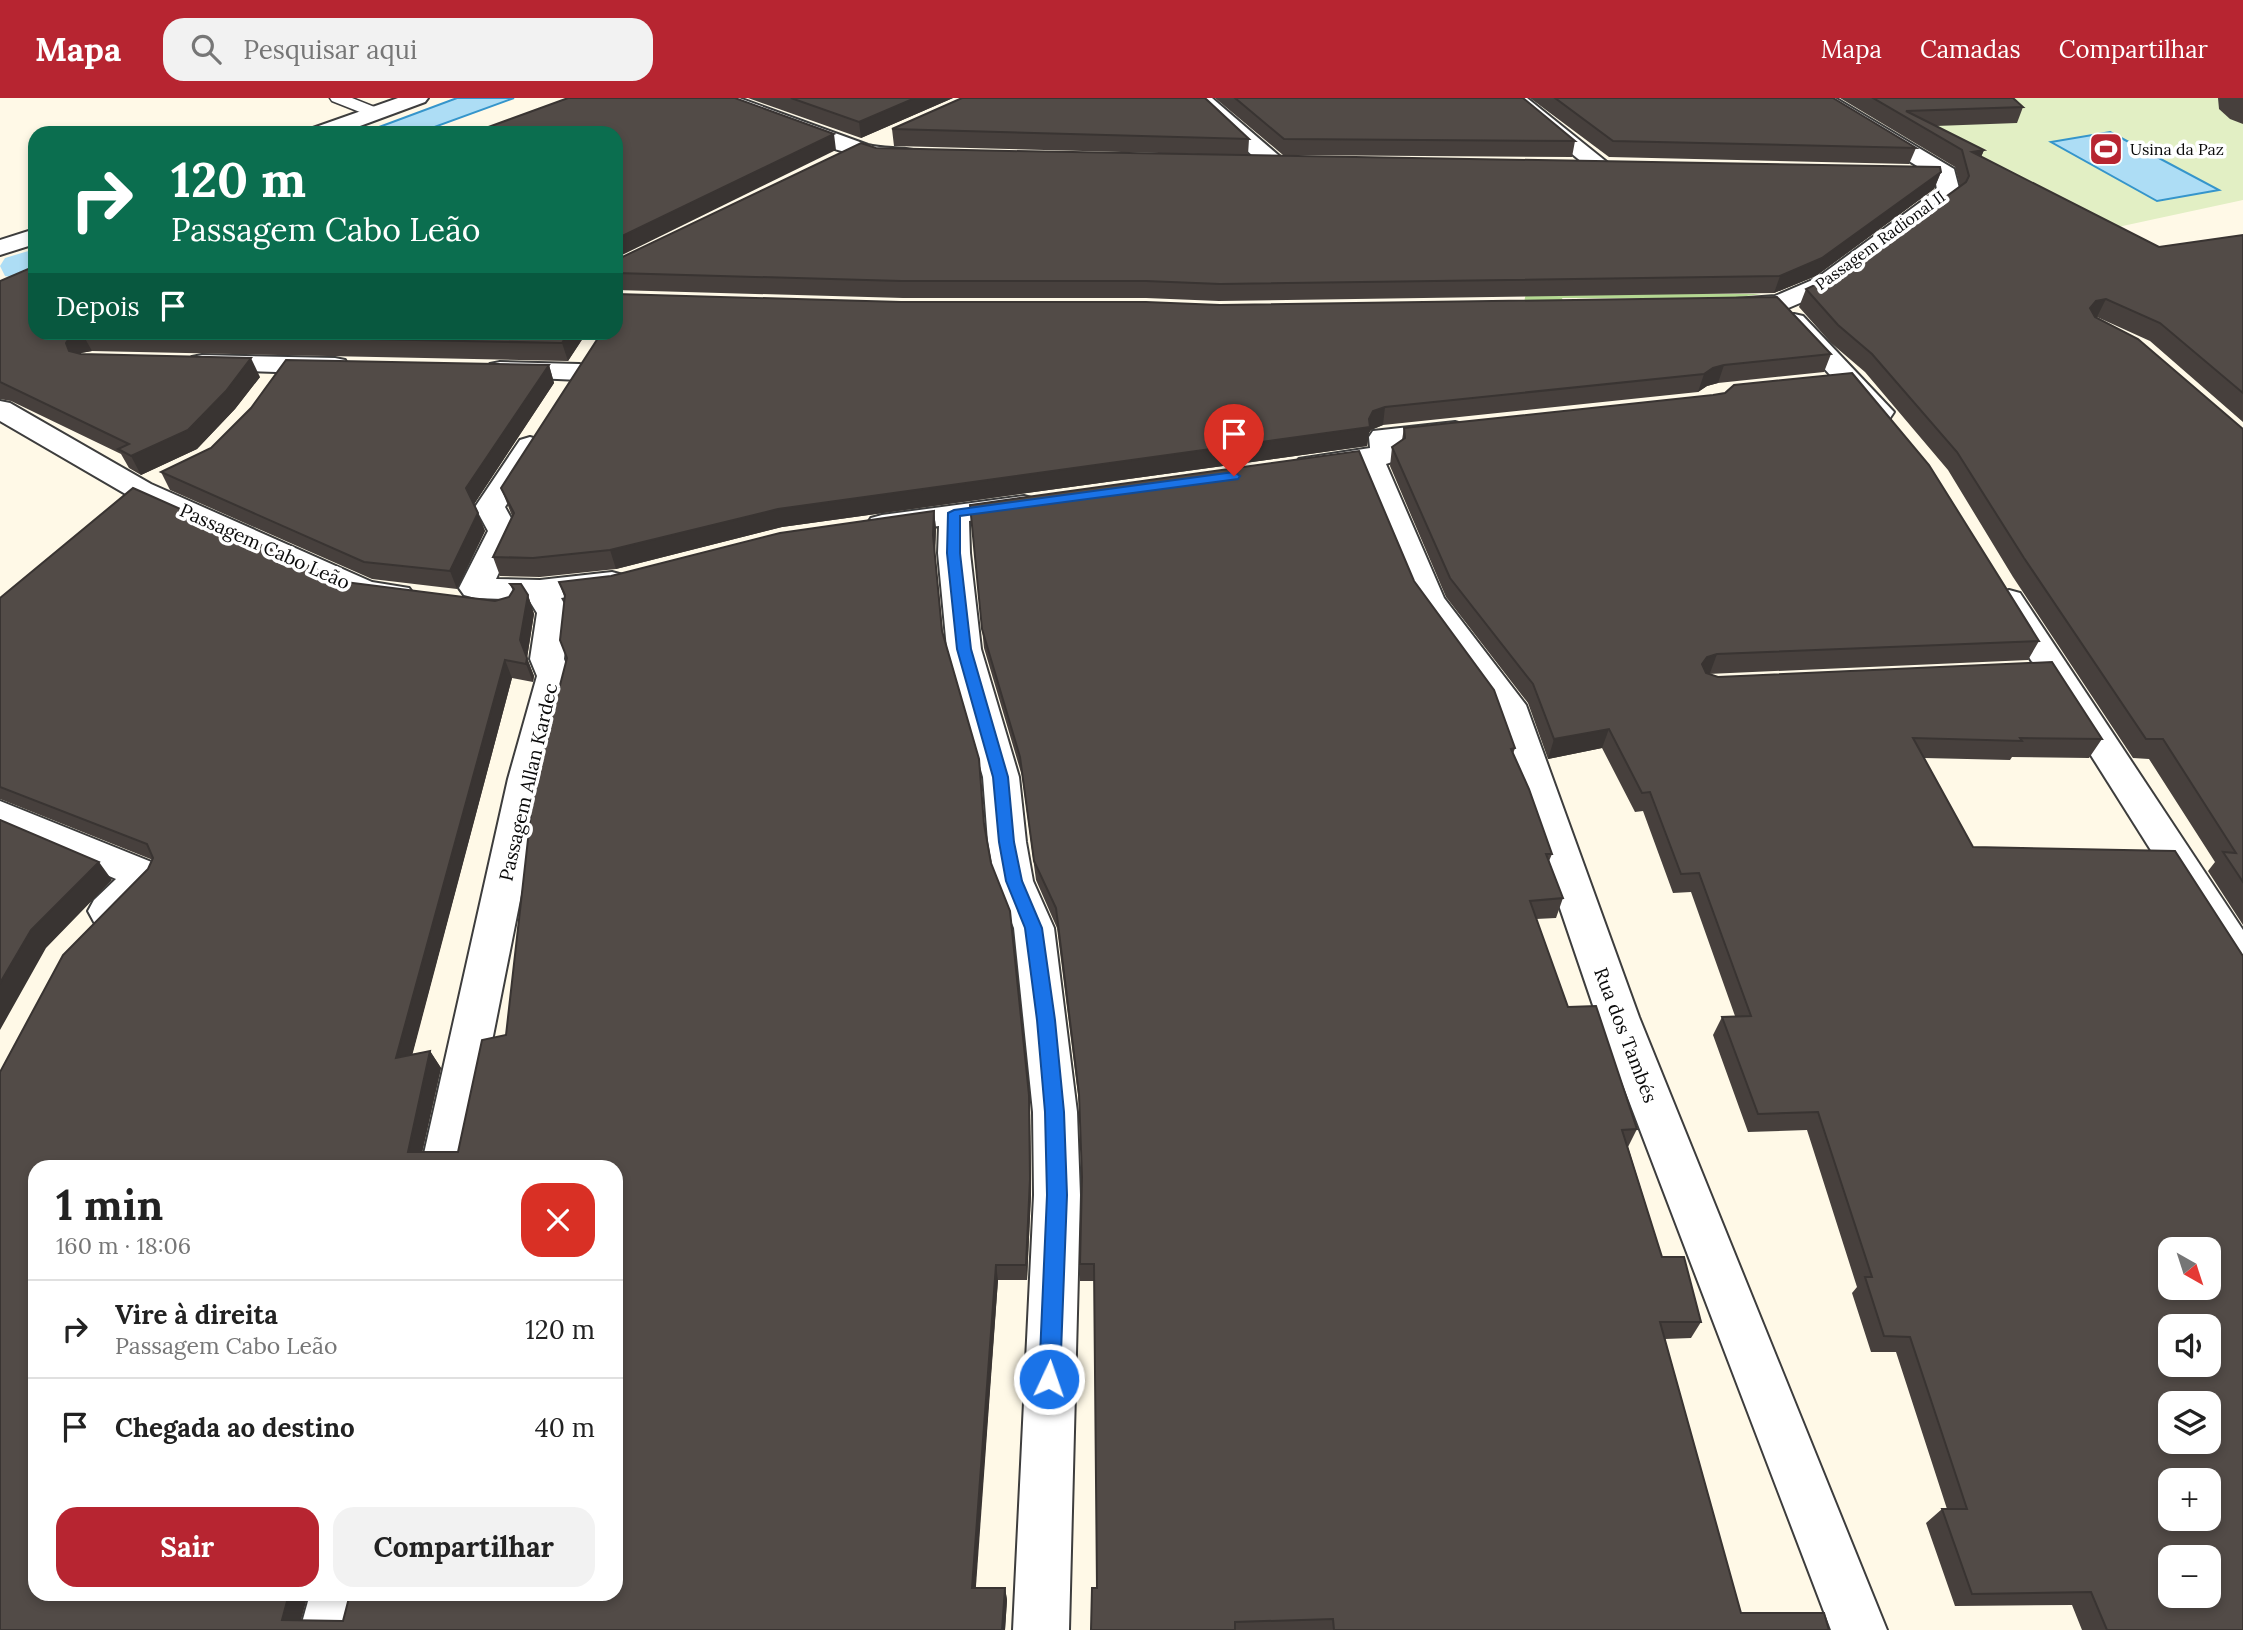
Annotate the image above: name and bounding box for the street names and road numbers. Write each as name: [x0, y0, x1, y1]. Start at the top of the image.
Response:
street label: Passagem Radional II: [1811, 186, 1949, 294]
street label: Passagem Cabo Leão: [176, 498, 354, 594]
street label: Passagem Allan Kardec: [494, 681, 562, 883]
street label: Rua dos Tambés: [1589, 964, 1663, 1106]

